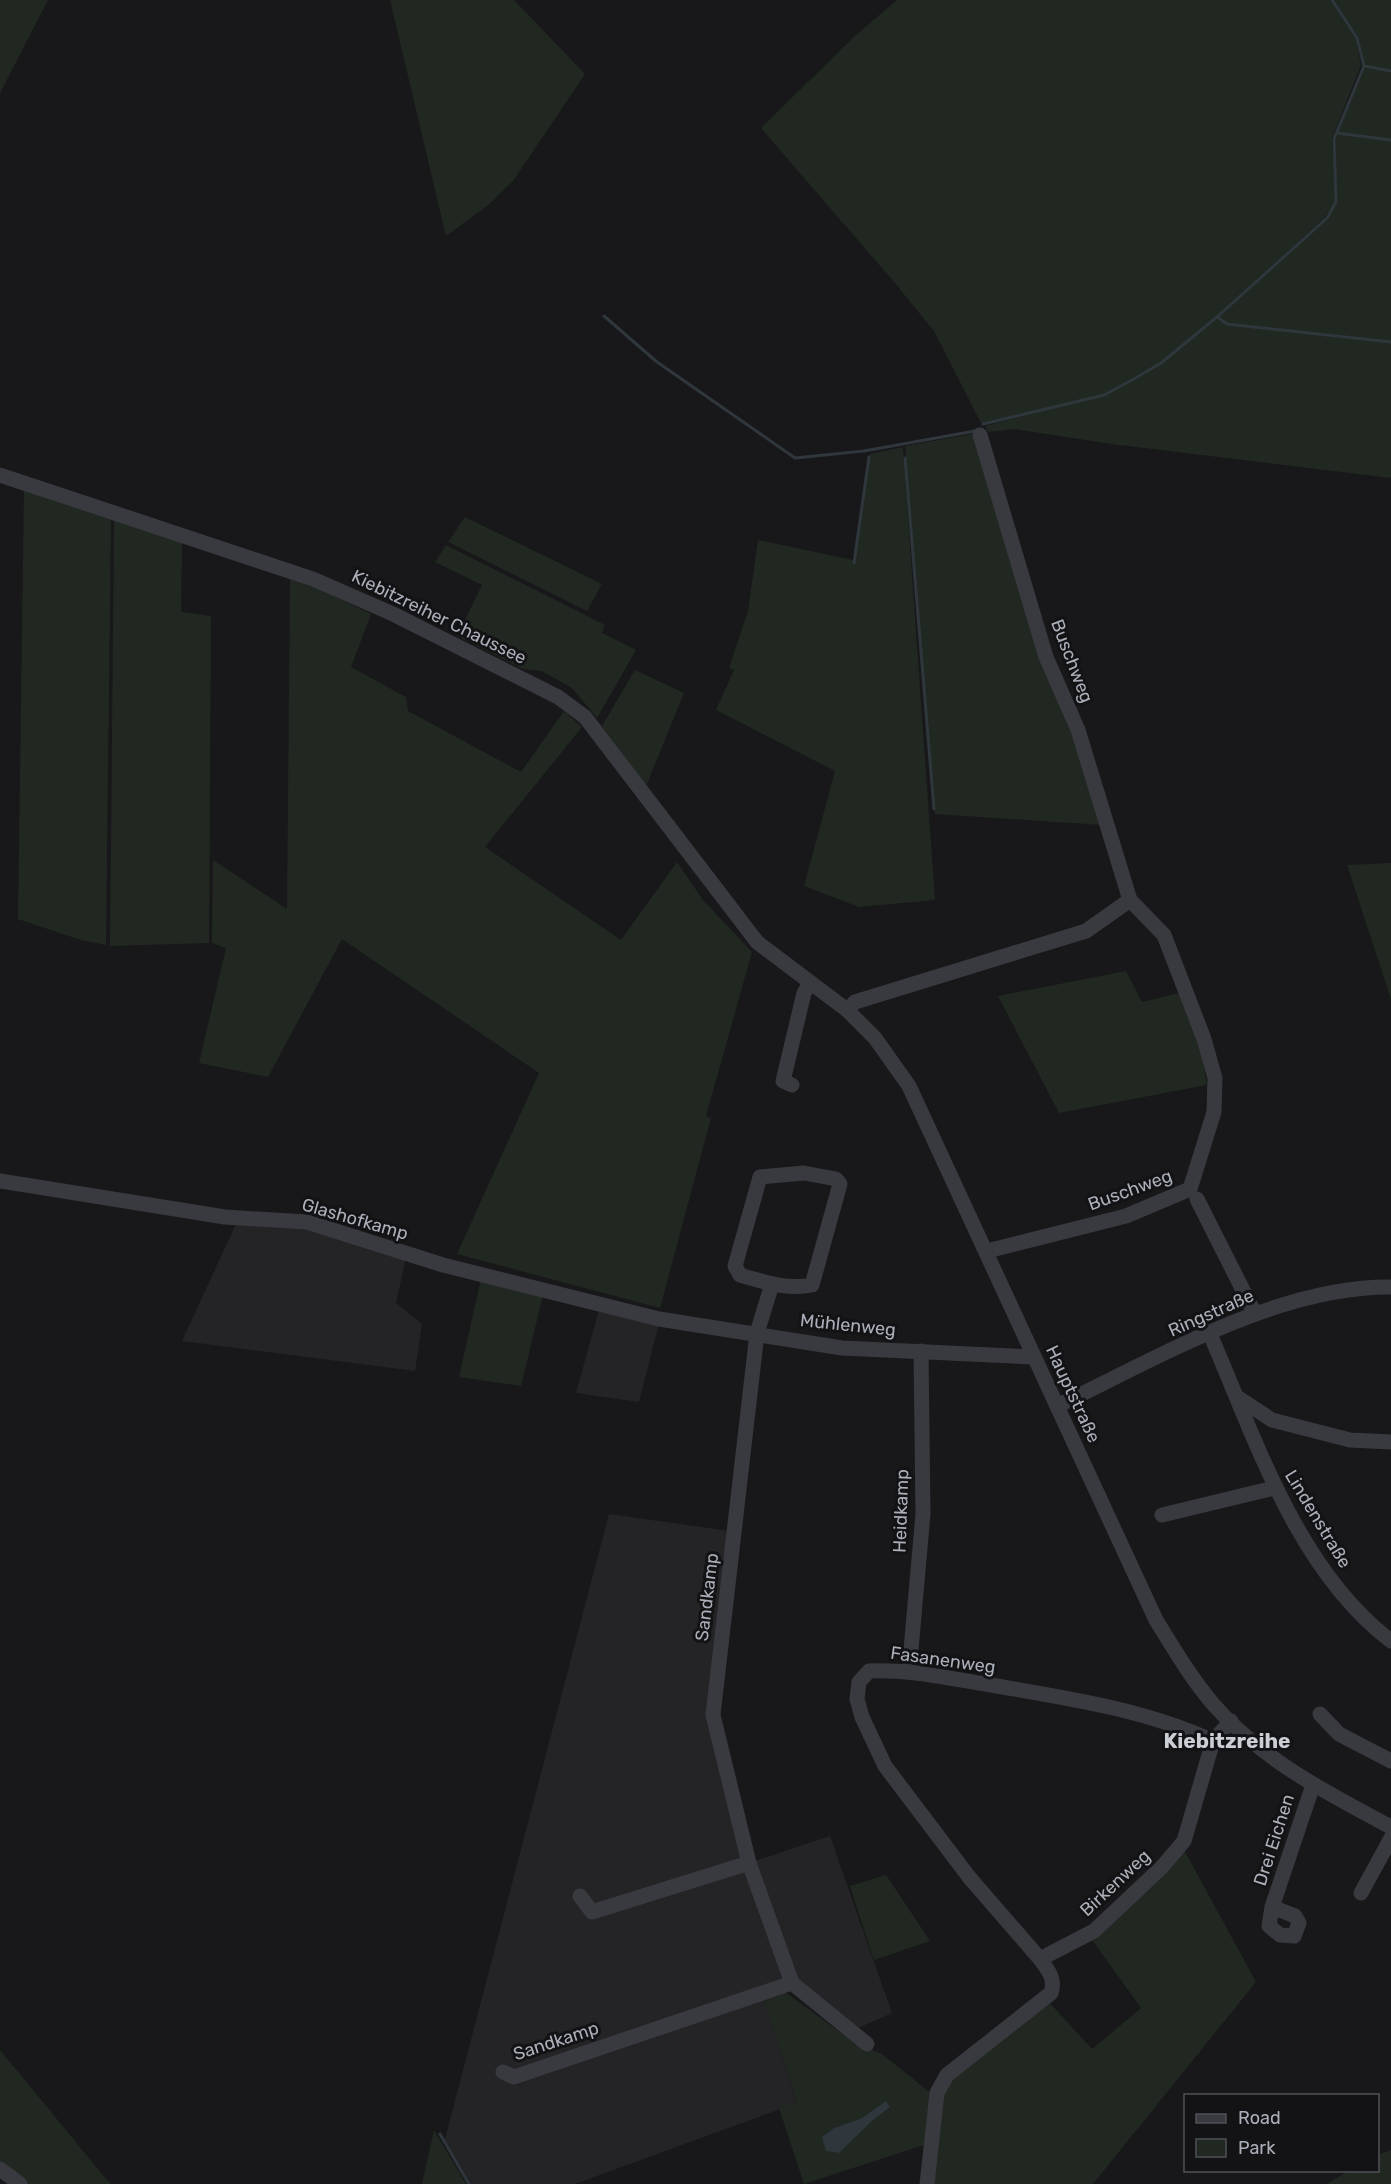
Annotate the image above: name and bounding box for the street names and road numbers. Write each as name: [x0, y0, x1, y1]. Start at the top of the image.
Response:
street label: Kiebitzreiher Chaussee: [348, 565, 530, 669]
street label: Buschweg: [1046, 616, 1098, 706]
street label: Buschweg: [1085, 1165, 1175, 1215]
street label: Glashofkamp: [299, 1193, 411, 1245]
street label: Ringstraße: [1165, 1284, 1257, 1342]
street label: Mühlenweg: [799, 1309, 897, 1341]
street label: Hauptstraße: [1041, 1342, 1105, 1446]
street label: Lindenstraße: [1280, 1466, 1356, 1572]
street label: Heidkamp: [889, 1469, 913, 1553]
street label: Sandkamp: [691, 1552, 723, 1642]
street label: Fasanenweg: [889, 1642, 997, 1678]
street label: Drei Eichen: [1249, 1791, 1299, 1889]
street label: Birkenweg: [1075, 1845, 1155, 1921]
street label: Sandkamp: [511, 2017, 601, 2065]

